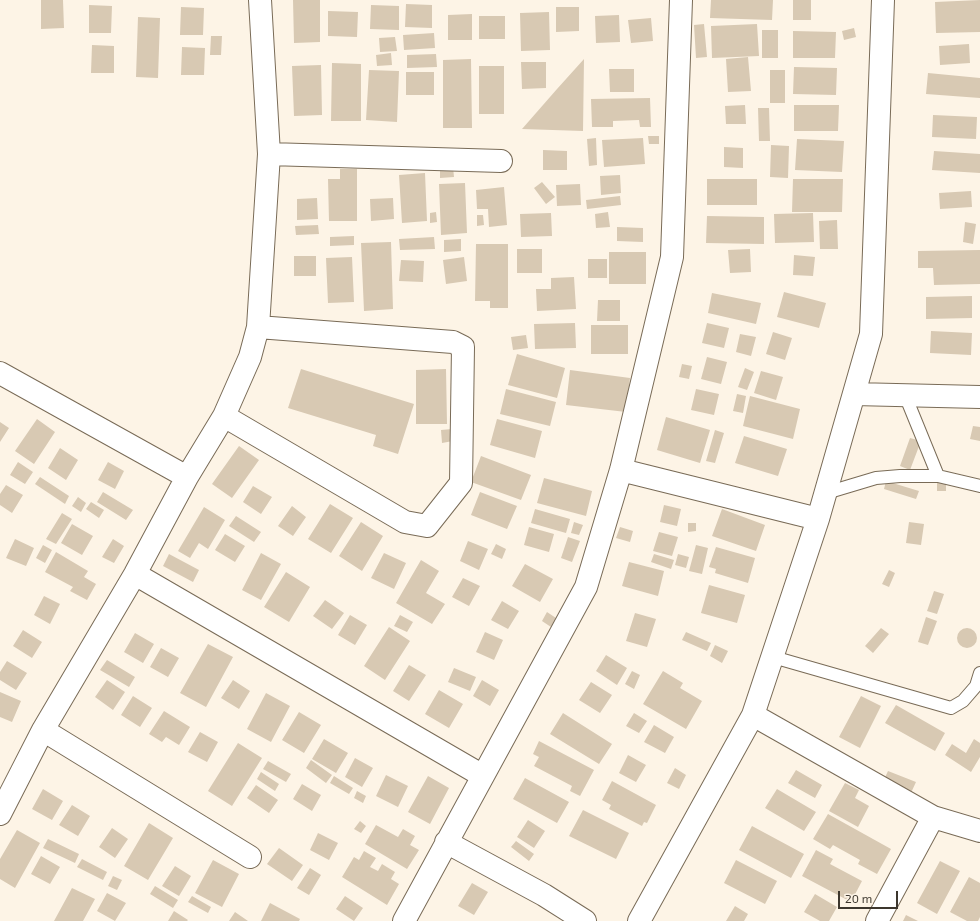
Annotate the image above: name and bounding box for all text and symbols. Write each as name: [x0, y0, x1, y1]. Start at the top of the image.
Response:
scale bar: [840, 883, 900, 909]
text: 20 m: [845, 891, 872, 905]

